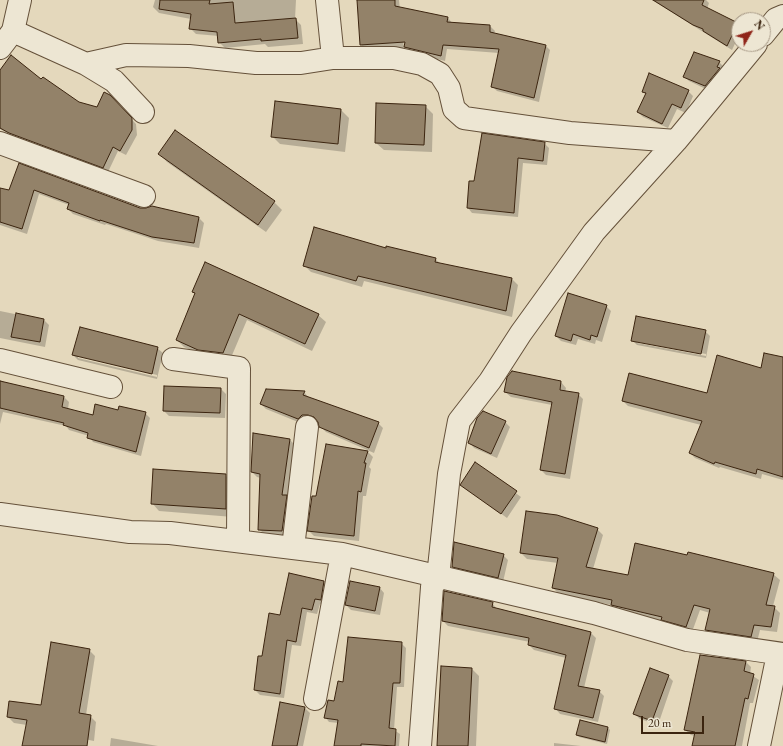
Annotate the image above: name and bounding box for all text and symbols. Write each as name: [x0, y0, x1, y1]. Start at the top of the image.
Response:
north arrow: [731, 12, 771, 52]
text: N: [751, 17, 768, 33]
scale bar: [643, 708, 706, 734]
text: 20 m: [648, 715, 671, 731]

